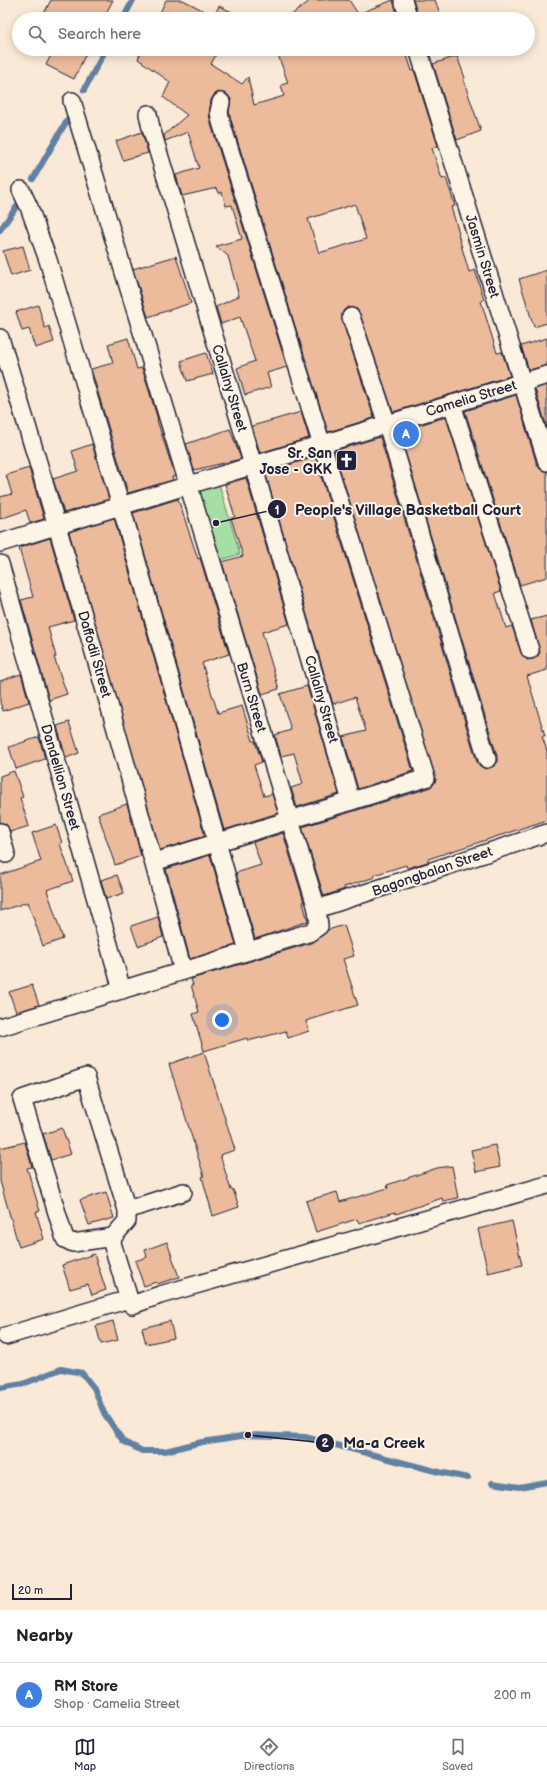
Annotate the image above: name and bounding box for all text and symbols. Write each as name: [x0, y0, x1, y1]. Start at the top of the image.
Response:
search box: [12, 12, 535, 56]
icon: search: [26, 23, 48, 45]
text: Search here: [58, 25, 141, 44]
street label: Jasmin Street: [462, 212, 504, 301]
street label: Callalny Street: [208, 342, 251, 434]
street label: Camelia Street: [424, 376, 519, 420]
pin: A: [393, 419, 419, 449]
place label: Sr. San Jose - GKK: [259, 445, 332, 478]
church icon: Sr. San Jose - GKK: [334, 448, 360, 474]
callout: People's Village Basketball Court: [267, 496, 529, 523]
text: People's Village Basketball Court: [295, 501, 521, 520]
text: 1: [274, 503, 280, 518]
street label: Daffodil Street: [74, 609, 115, 700]
street label: Callalny Street: [301, 653, 342, 746]
street label: Burn Street: [233, 660, 270, 735]
street label: Dandellion Street: [37, 722, 84, 833]
street label: Bagongbalan Street: [370, 843, 495, 900]
your location: [212, 1010, 232, 1030]
callout: Ma-a Creek: [315, 1429, 433, 1456]
text: Ma-a Creek: [343, 1434, 425, 1453]
text: 2: [321, 1436, 329, 1451]
scale bar: [12, 1582, 72, 1601]
text: 20 m: [18, 1584, 43, 1597]
text: Nearby: [16, 1626, 73, 1646]
text: RM Store: [54, 1677, 118, 1696]
text: A: [25, 1687, 33, 1703]
text: 200 m: [494, 1687, 531, 1703]
text: Shop · Camelia Street: [54, 1696, 180, 1712]
tab: Map: [74, 1736, 96, 1773]
tab: Directions: [244, 1736, 294, 1773]
tab: Saved: [442, 1736, 473, 1773]

